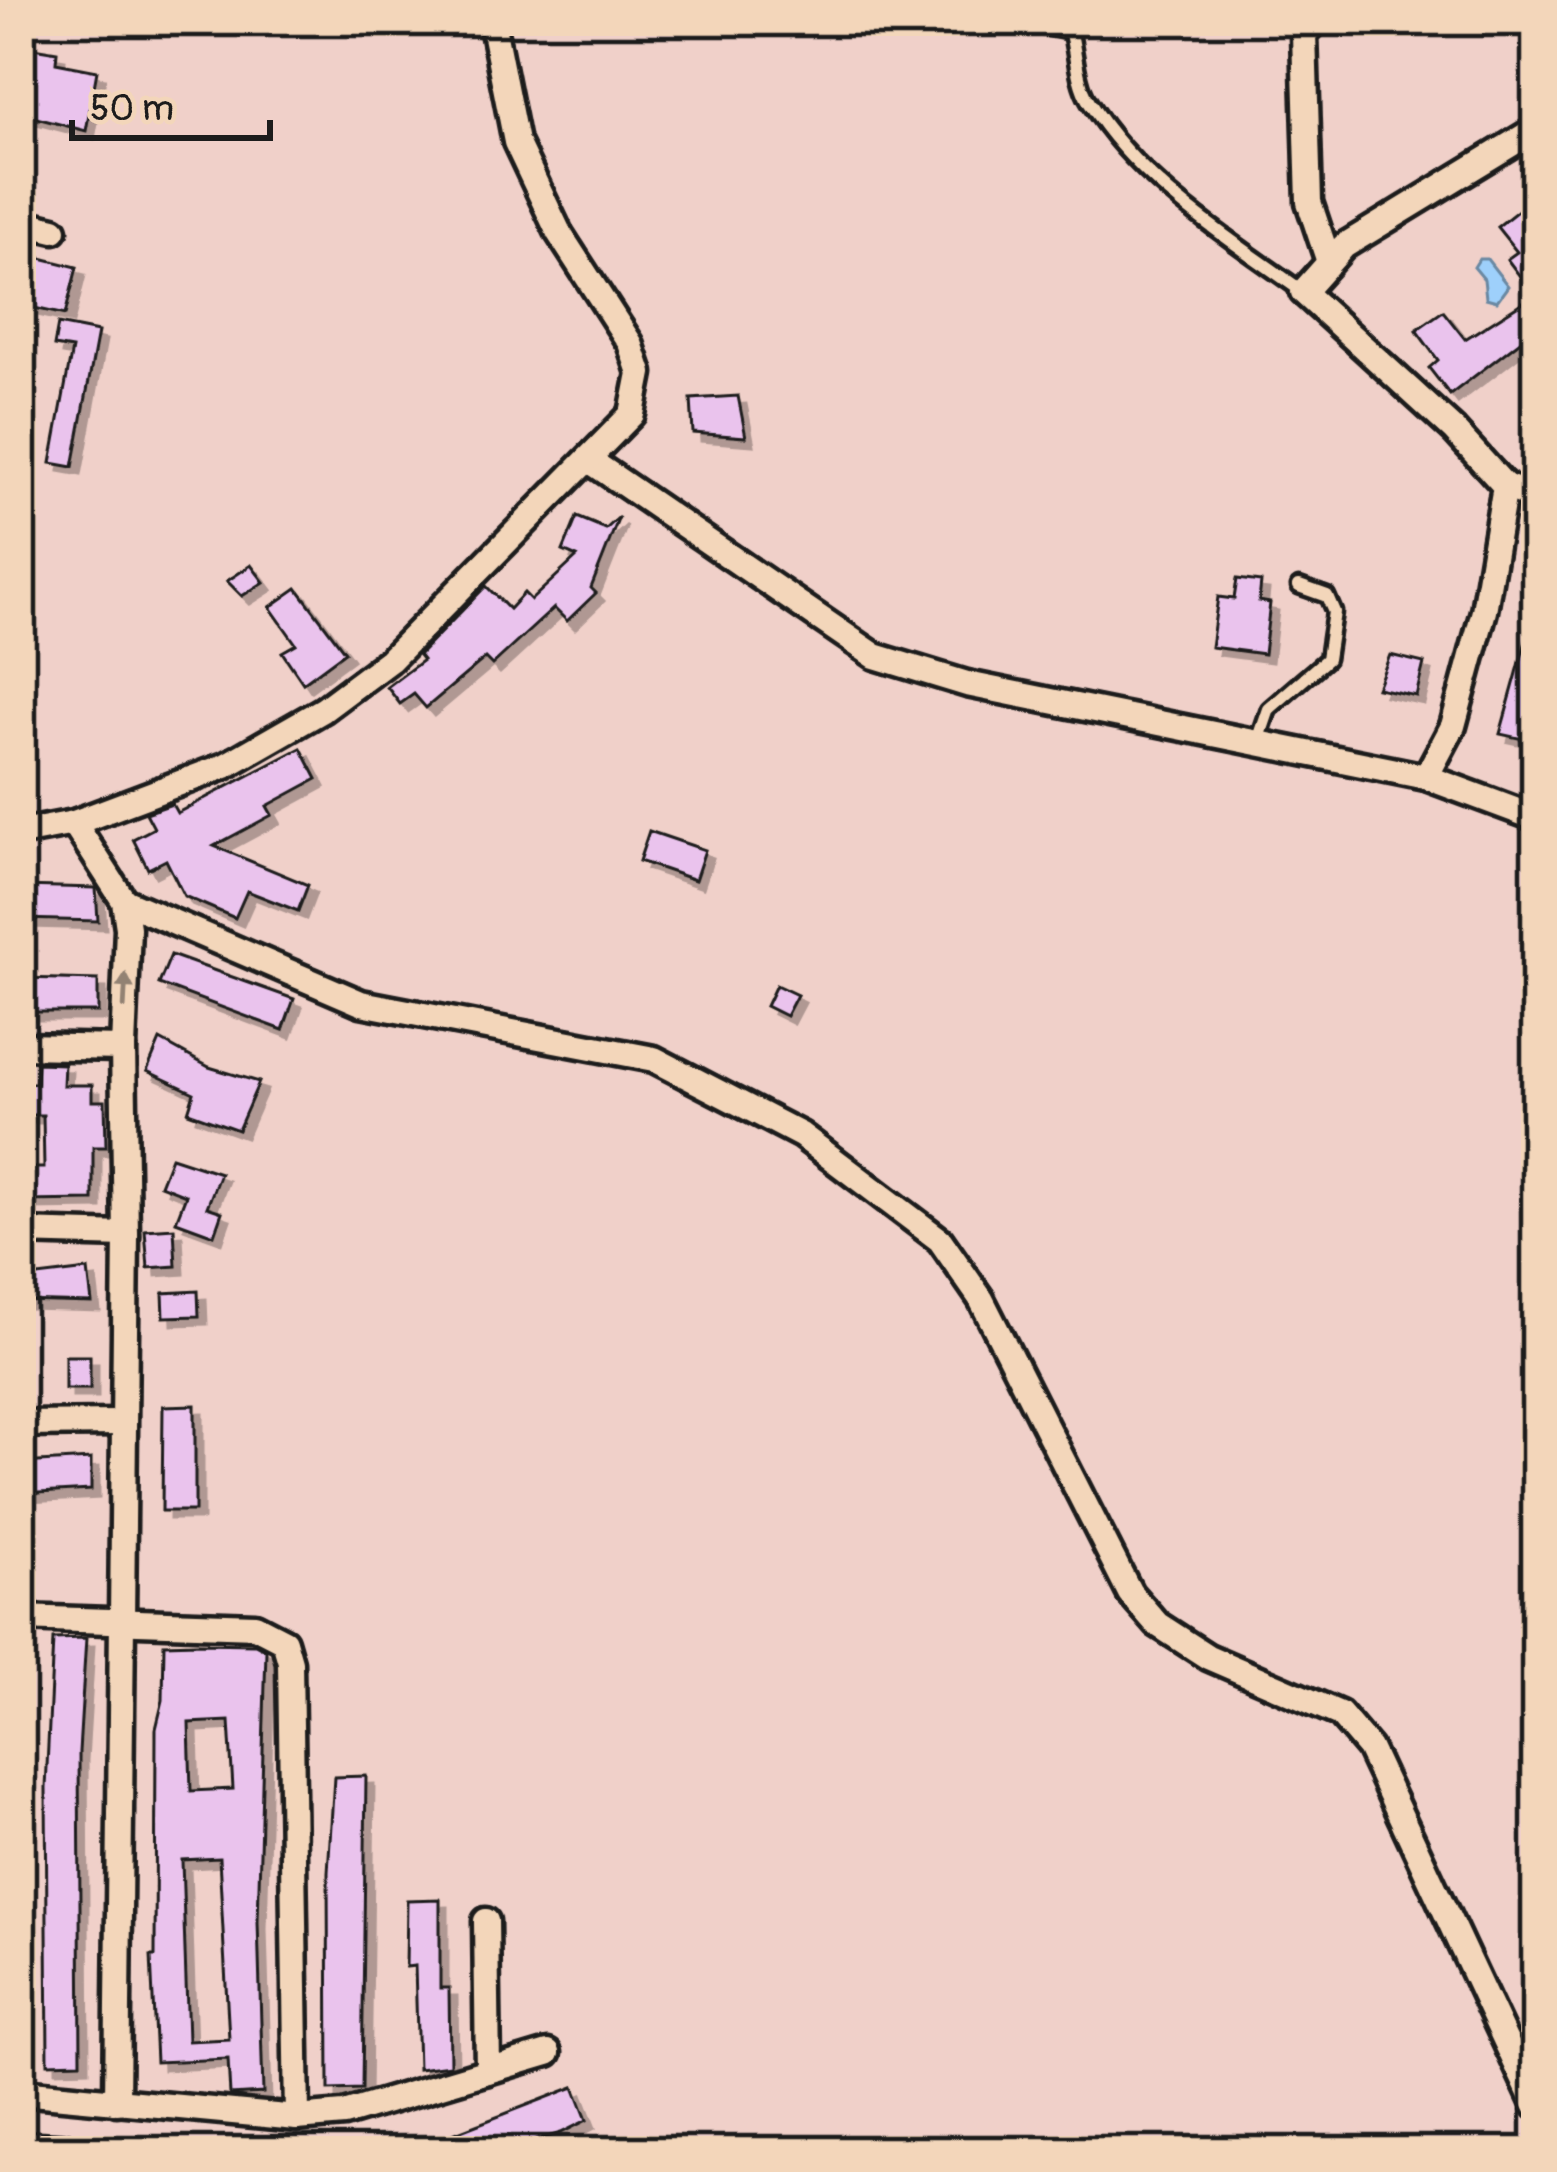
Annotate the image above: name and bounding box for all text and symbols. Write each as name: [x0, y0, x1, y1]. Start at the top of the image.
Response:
scale bar: [72, 66, 270, 140]
text: 50 m: [90, 86, 174, 131]
one-way arrow: [116, 971, 135, 1009]

